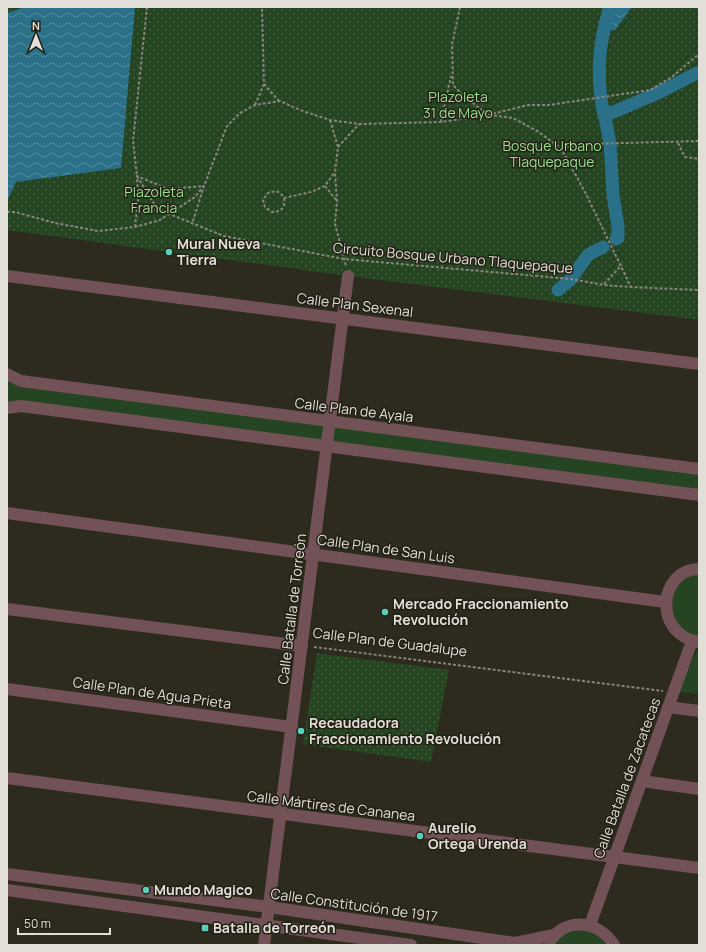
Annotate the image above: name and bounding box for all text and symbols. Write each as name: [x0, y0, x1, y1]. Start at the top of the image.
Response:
north arrow: [16, 16, 56, 56]
text: N: [32, 18, 40, 33]
park label: Plazoleta 31 de Mayo: [423, 87, 493, 122]
park label: Bosque Urbano Tlaquepaque: [502, 136, 602, 171]
park label: Plazoleta Francia: [124, 182, 184, 217]
place label: Mural Nueva Tierra: [177, 234, 260, 269]
street label: Circuito Bosque Urbano Tlaquepaque: [332, 238, 574, 277]
marker: Mural Nueva Tierra: [164, 247, 174, 257]
street label: Calle Plan Sexenal: [296, 288, 414, 321]
street label: Calle Plan de Ayala: [294, 393, 414, 426]
street label: Calle Plan de San Luis: [316, 529, 456, 568]
street label: Calle Batalla de Torreón: [273, 532, 310, 685]
place label: Mercado Fraccionamiento Revolución: [393, 594, 569, 629]
marker: Mercado Fraccionamiento Revolución: [380, 607, 390, 617]
street label: Calle Plan de Guadalupe: [312, 623, 468, 660]
street label: Calle Plan de Agua Prieta: [72, 672, 232, 713]
street label: Calle Batalla de Zacatecas: [589, 695, 664, 861]
place label: Recaudadora Fraccionamiento Revolución: [309, 713, 501, 748]
marker: Recaudadora Fraccionamiento Revolución: [296, 726, 306, 736]
street label: Calle Mártires de Cananea: [246, 786, 416, 825]
place label: Aurelio Ortega Urenda: [428, 818, 527, 853]
marker: Aurelio Ortega Urenda: [415, 831, 425, 841]
place label: Mundo Magico: [154, 880, 253, 899]
street label: Calle Constitución de 1917: [269, 883, 439, 926]
marker: Mundo Magico: [141, 885, 151, 895]
scale bar: [18, 910, 110, 936]
text: 50 m: [24, 915, 51, 932]
place label: Batalla de Torreón: [213, 918, 336, 937]
marker: Batalla de Torreón: [200, 923, 210, 933]

